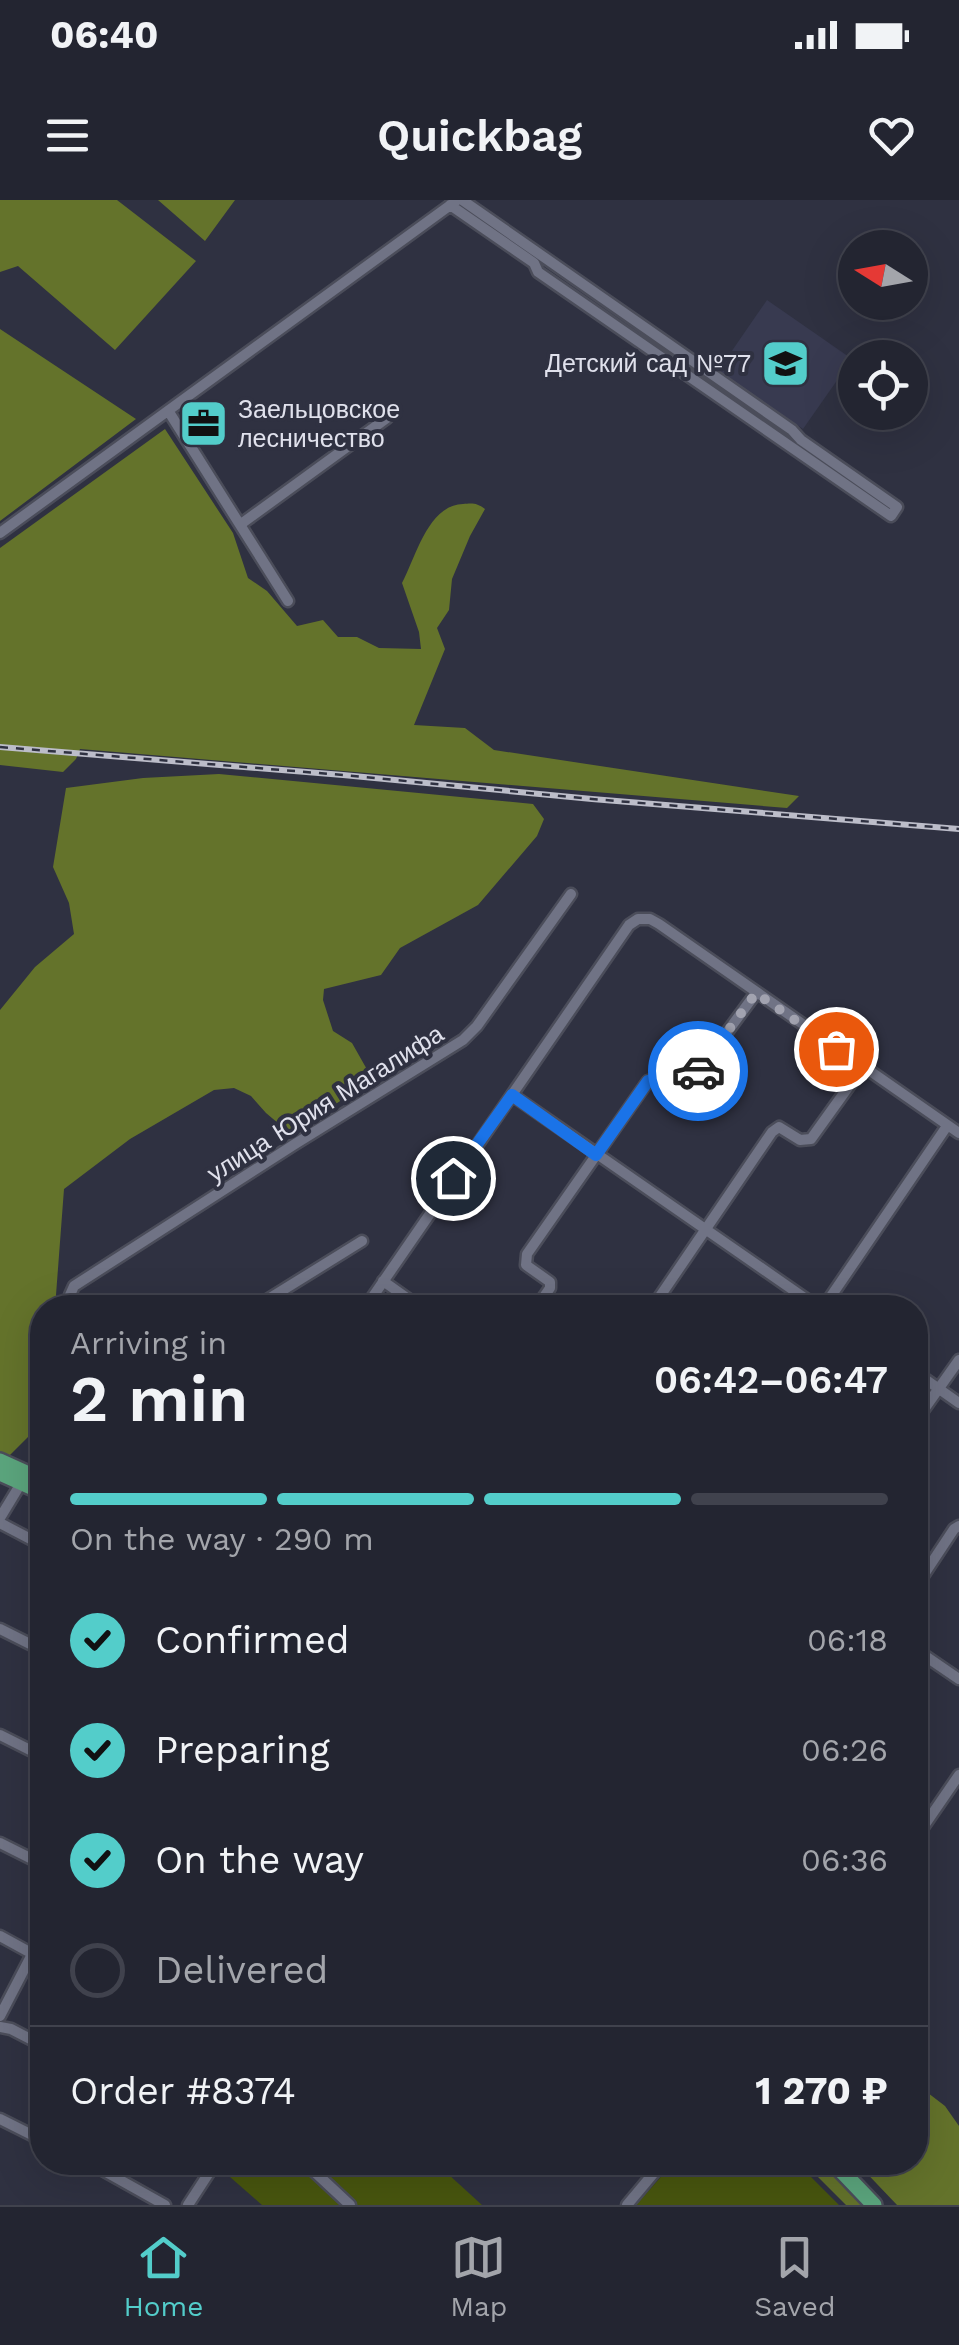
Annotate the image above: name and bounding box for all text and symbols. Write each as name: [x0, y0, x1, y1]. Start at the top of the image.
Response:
text: 06:40: [50, 13, 158, 57]
icon: menu: [40, 108, 95, 163]
icon: heart: [864, 108, 919, 163]
text: Quickbag: [377, 109, 582, 162]
north arrow: [838, 230, 928, 320]
map controls: [838, 230, 928, 430]
school or university icon: Детский сад №77: [760, 337, 812, 389]
button: locate: [838, 340, 928, 430]
place label: Детский сад №77: [545, 349, 751, 378]
place label: Заельцовское лесничество: [238, 395, 400, 453]
office icon: Заельцовское лесничество: [177, 397, 229, 449]
pin: [794, 1007, 879, 1092]
street label: улица Юрия Магалифа: [202, 1019, 449, 1188]
courier: [648, 1021, 748, 1121]
icon: bag: [809, 1022, 864, 1077]
icon: car: [671, 1044, 726, 1099]
pin: [411, 1136, 496, 1221]
icon: home: [426, 1151, 481, 1206]
text: Arriving in: [70, 1324, 227, 1362]
text: 06:42–06:47: [654, 1358, 888, 1402]
text: 2 min: [70, 1361, 248, 1437]
text: On the way · 290 m: [70, 1520, 374, 1558]
icon: check: [70, 1613, 125, 1668]
text: Confirmed: [155, 1618, 350, 1662]
text: 06:18: [807, 1621, 888, 1659]
icon: check: [70, 1723, 125, 1778]
text: Preparing: [155, 1728, 330, 1772]
text: 06:26: [801, 1731, 888, 1769]
icon: check: [70, 1833, 125, 1888]
text: On the way: [155, 1838, 364, 1882]
text: 06:36: [801, 1841, 888, 1879]
text: Delivered: [155, 1948, 328, 1992]
text: Order #8374: [70, 2069, 296, 2113]
text: 1 270 ₽: [755, 2069, 888, 2113]
tab: Home: [123, 2230, 203, 2323]
tab: Map: [450, 2230, 507, 2323]
tab: Saved: [754, 2230, 836, 2323]

